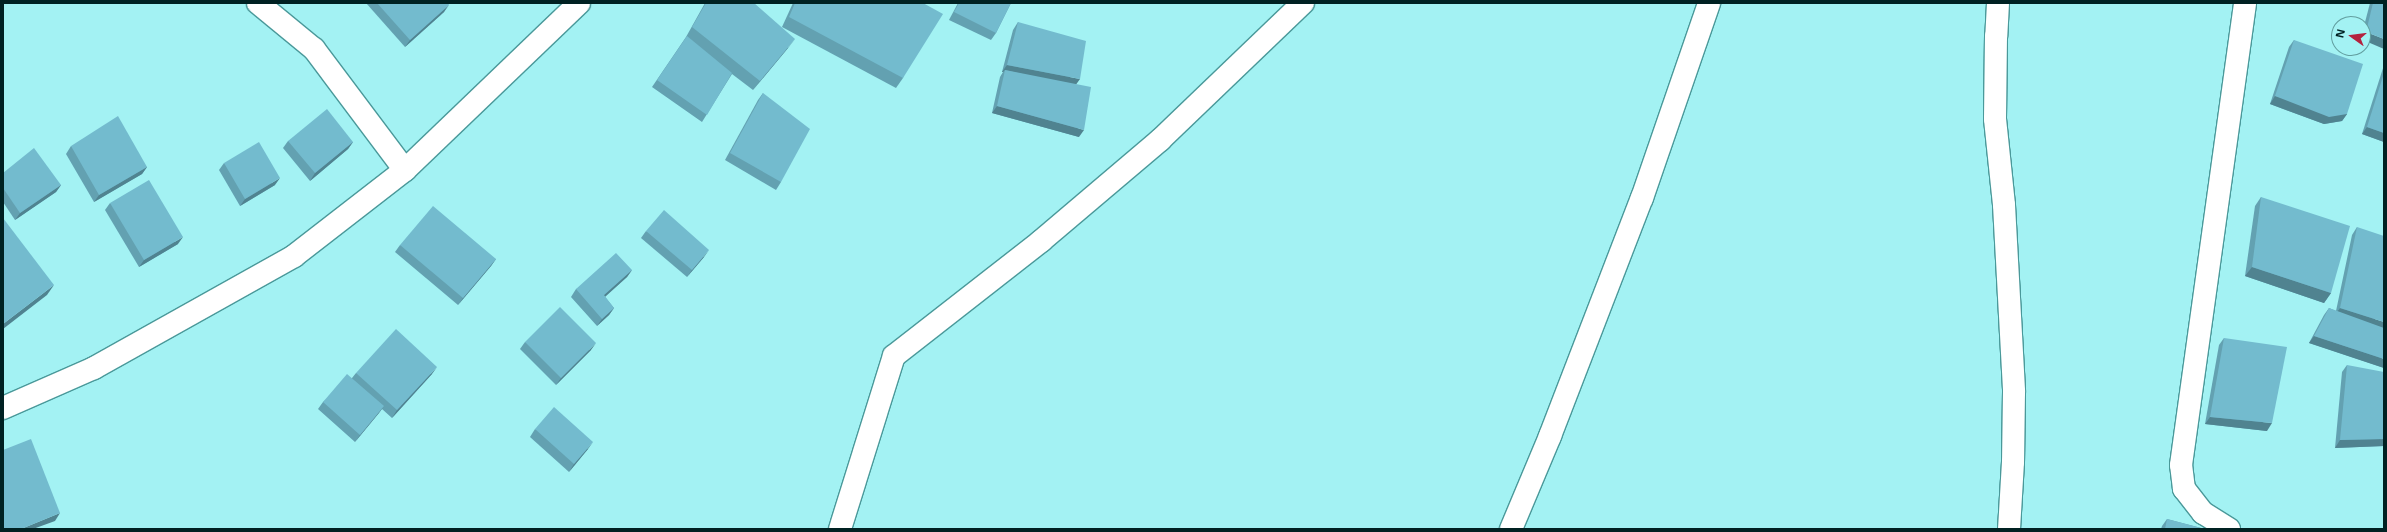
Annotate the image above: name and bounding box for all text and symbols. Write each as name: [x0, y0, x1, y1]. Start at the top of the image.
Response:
north arrow: [2331, 16, 2371, 56]
text: N: [2331, 27, 2348, 39]

